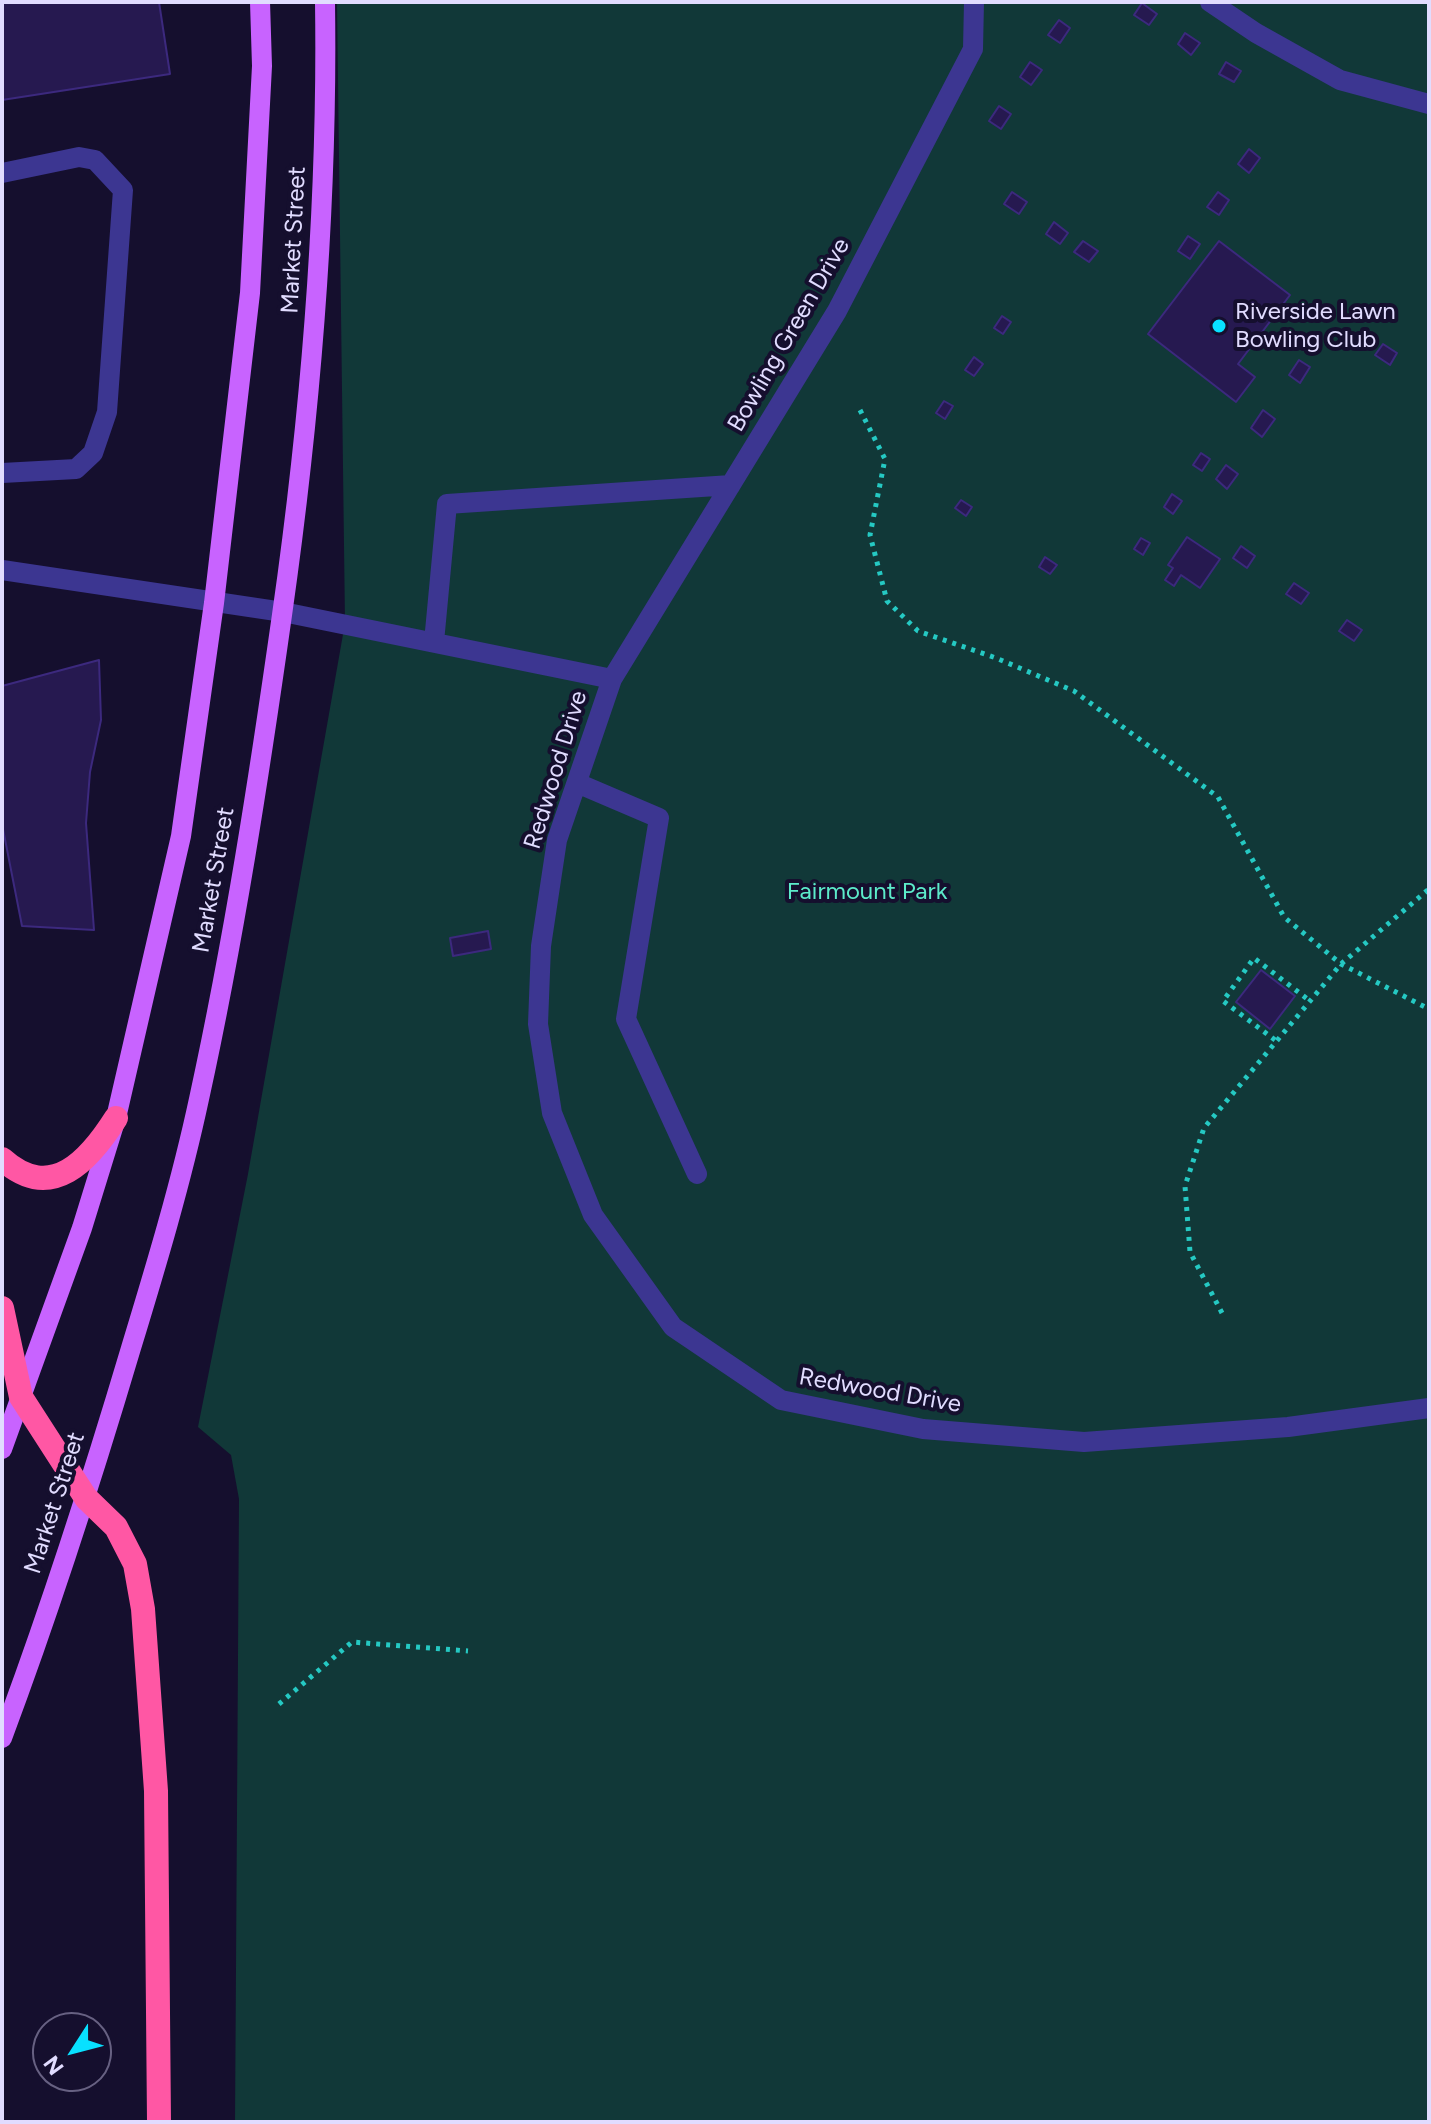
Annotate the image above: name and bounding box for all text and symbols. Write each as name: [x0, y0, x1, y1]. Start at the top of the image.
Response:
street label: Market Street: [276, 166, 312, 314]
street label: Bowling Green Drive: [722, 233, 856, 437]
place label: Riverside Lawn Bowling Club: [1235, 298, 1396, 354]
marker: Riverside Lawn Bowling Club: [1210, 317, 1228, 335]
street label: Redwood Drive: [518, 687, 594, 853]
street label: Market Street: [187, 805, 241, 955]
park label: Fairmount Park: [787, 878, 947, 906]
street label: Redwood Drive: [797, 1363, 963, 1419]
street label: Market Street: [19, 1428, 91, 1578]
north arrow: [32, 2012, 112, 2092]
text: N: [38, 2050, 70, 2080]

